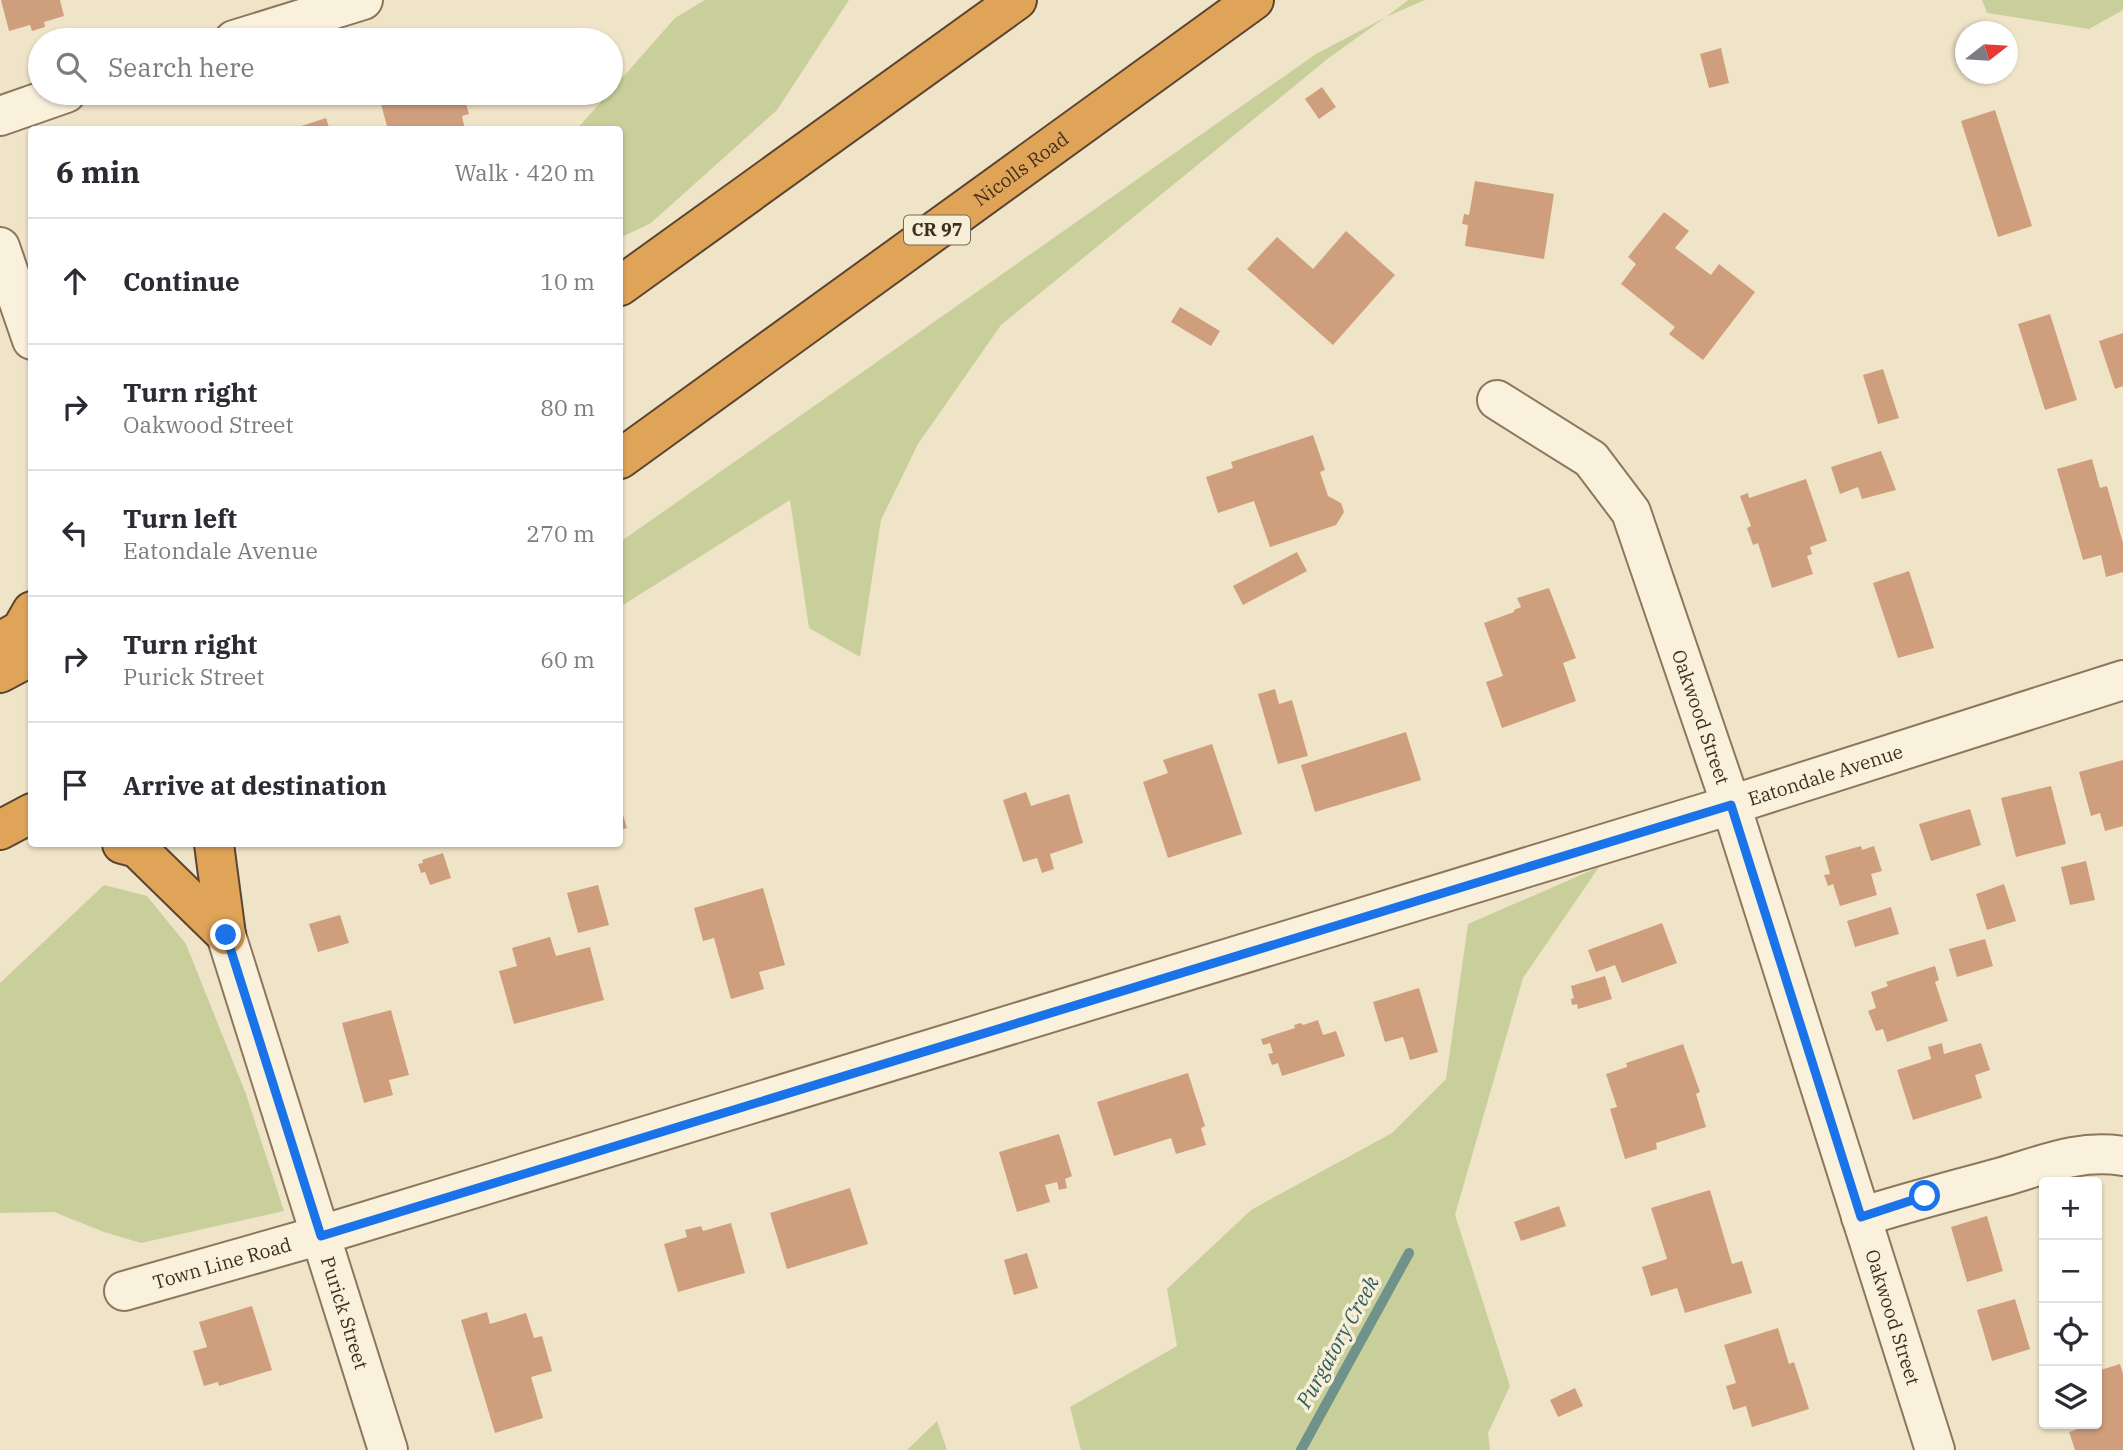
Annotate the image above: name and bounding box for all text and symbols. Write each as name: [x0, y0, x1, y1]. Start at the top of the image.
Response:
north arrow: [1955, 21, 2018, 84]
search box: [28, 28, 623, 105]
icon: search: [52, 48, 90, 86]
text: Search here: [108, 50, 254, 84]
street label: Nicolls Road: [969, 126, 1073, 211]
text: 6 min: [56, 152, 140, 191]
text: Walk · 420 m: [454, 157, 595, 187]
road number: CR 97: [904, 215, 970, 244]
icon: ahead: [56, 262, 94, 300]
text: Continue: [123, 264, 240, 298]
text: 10 m: [540, 266, 595, 296]
text: Turn right: [123, 375, 257, 409]
icon: right: [56, 388, 94, 426]
text: 80 m: [540, 392, 595, 422]
text: Oakwood Street: [123, 409, 294, 439]
text: Turn left: [123, 501, 237, 535]
icon: left: [56, 514, 94, 552]
text: 270 m: [526, 518, 595, 548]
text: Eatondale Avenue: [123, 535, 318, 565]
text: Turn right: [123, 627, 257, 661]
icon: right: [56, 640, 94, 678]
text: 60 m: [540, 644, 595, 674]
street label: Oakwood Street: [1667, 646, 1735, 788]
text: Purick Street: [123, 661, 264, 691]
street label: Eatondale Avenue: [1745, 739, 1906, 811]
icon: arrive: [56, 766, 94, 804]
text: Arrive at destination: [123, 768, 387, 802]
route end: [210, 919, 241, 950]
map controls: [2039, 1177, 2102, 1429]
button: +: [2039, 1177, 2102, 1240]
route start: [1909, 1180, 1940, 1211]
street label: Town Line Road: [150, 1232, 294, 1294]
button: −: [2039, 1240, 2102, 1303]
street label: Oakwood Street: [1860, 1246, 1926, 1388]
street label: Purick Street: [316, 1253, 374, 1372]
water label: Purgatory Creek: [1289, 1270, 1385, 1413]
button: locate: [2039, 1303, 2102, 1366]
button: layers: [2039, 1366, 2102, 1429]

